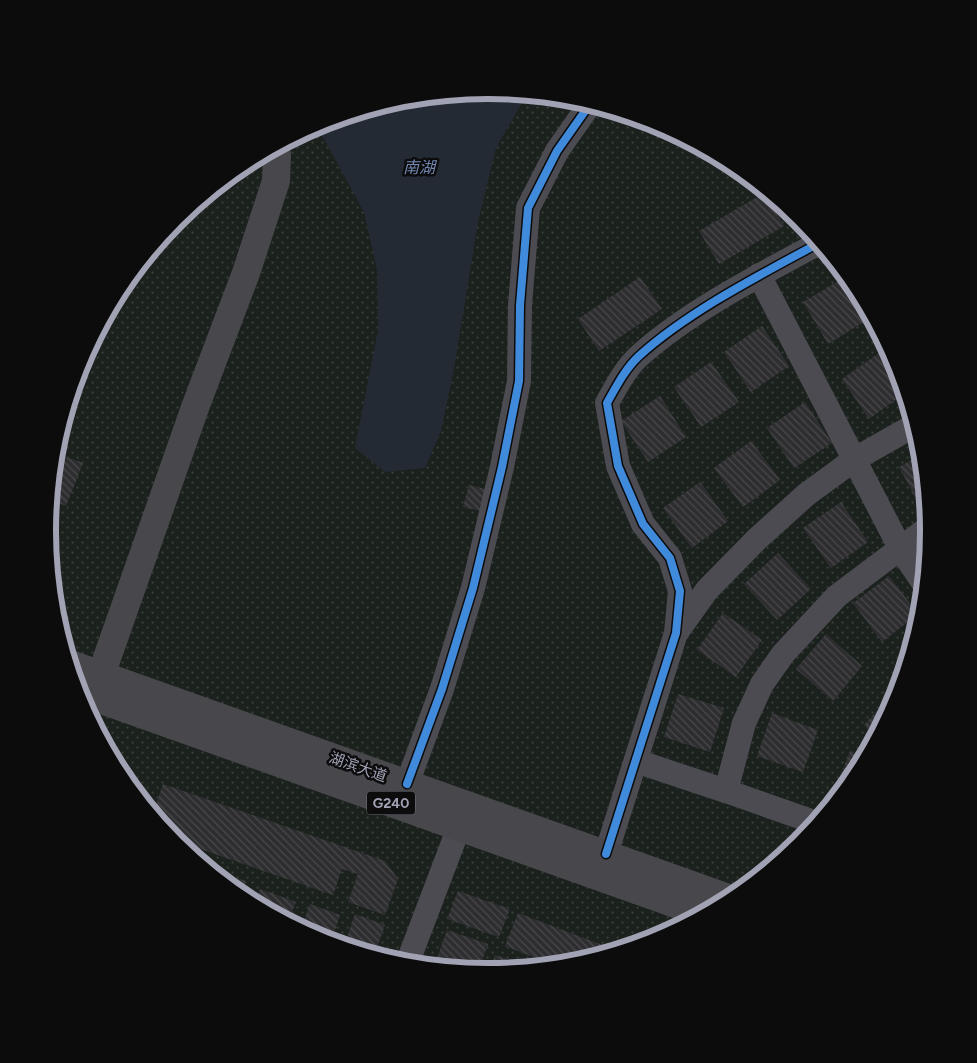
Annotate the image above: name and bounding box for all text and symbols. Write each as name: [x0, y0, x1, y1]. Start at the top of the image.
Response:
water label: 南湖: [403, 158, 438, 177]
street label: 湖滨大道: [327, 748, 389, 786]
road number: G240: [367, 791, 415, 814]

